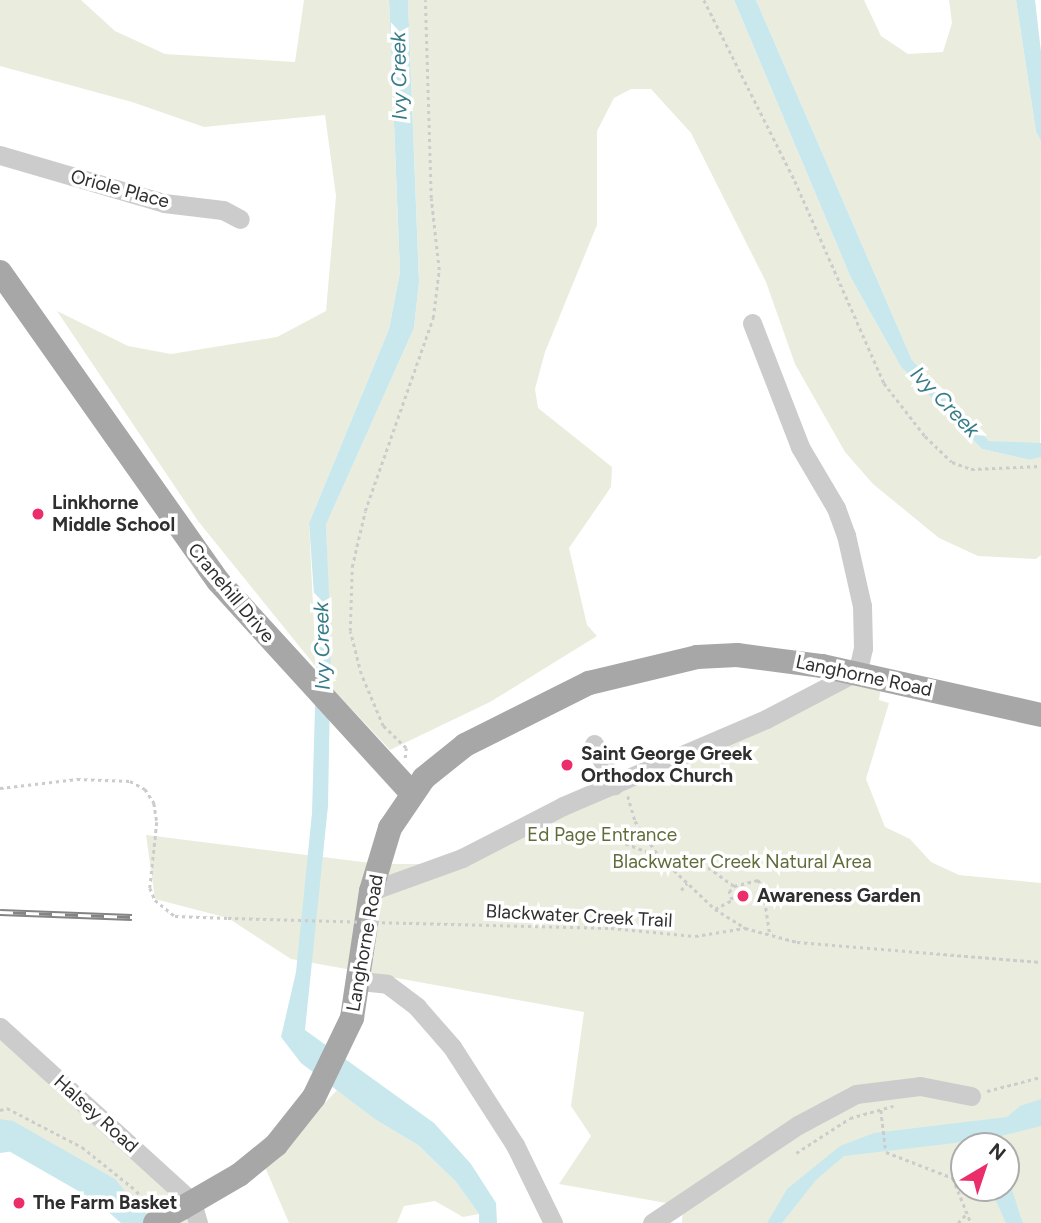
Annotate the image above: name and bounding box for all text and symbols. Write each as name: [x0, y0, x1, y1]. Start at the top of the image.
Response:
water label: Ivy Creek: [386, 32, 412, 120]
street label: Oriole Place: [68, 165, 172, 213]
water label: Ivy Creek: [905, 361, 985, 443]
place label: Linkhorne Middle School: [52, 492, 175, 536]
marker: Linkhorne Middle School: [30, 506, 46, 522]
street label: Cranehill Drive: [183, 539, 279, 647]
water label: Ivy Creek: [309, 602, 335, 690]
street label: Langhorne Road: [794, 650, 934, 702]
place label: Saint George Greek Orthodox Church: [581, 743, 753, 787]
marker: Saint George Greek Orthodox Church: [559, 757, 575, 773]
park label: Ed Page Entrance: [527, 824, 677, 846]
park label: Blackwater Creek Natural Area: [612, 851, 872, 873]
street label: Langhorne Road: [342, 873, 388, 1013]
place label: Awareness Garden: [757, 885, 921, 907]
marker: Awareness Garden: [735, 888, 751, 904]
street label: Blackwater Creek Trail: [485, 900, 673, 932]
street label: Halsey Road: [49, 1070, 143, 1158]
north arrow: [950, 1132, 1020, 1202]
text: N: [984, 1138, 1010, 1165]
place label: The Farm Basket: [33, 1192, 177, 1214]
marker: The Farm Basket: [11, 1195, 27, 1211]

